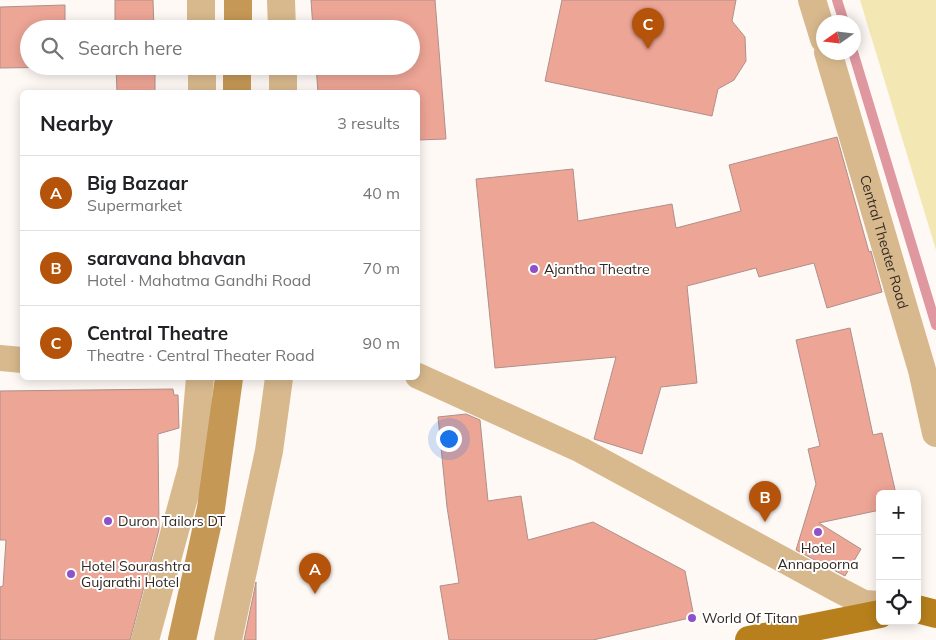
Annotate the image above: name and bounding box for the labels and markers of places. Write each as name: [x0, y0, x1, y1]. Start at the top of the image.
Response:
pin: C: [632, 8, 664, 49]
place label: Ajantha Theatre: [544, 260, 650, 278]
marker: Ajantha Theatre: [528, 263, 540, 275]
pin: B: [749, 481, 781, 522]
place label: Duron Tailors DT: [118, 512, 226, 530]
marker: Duron Tailors DT: [102, 515, 114, 527]
marker: Hotel Annapoorna: [812, 526, 824, 538]
place label: Hotel Annapoorna: [777, 539, 859, 573]
pin: A: [299, 553, 331, 594]
place label: Hotel Sourashtra Gujarathi Hotel: [81, 557, 191, 591]
marker: Hotel Sourashtra Gujarathi Hotel: [65, 568, 77, 580]
place label: World Of Titan: [702, 609, 798, 627]
marker: World Of Titan: [686, 612, 698, 624]

